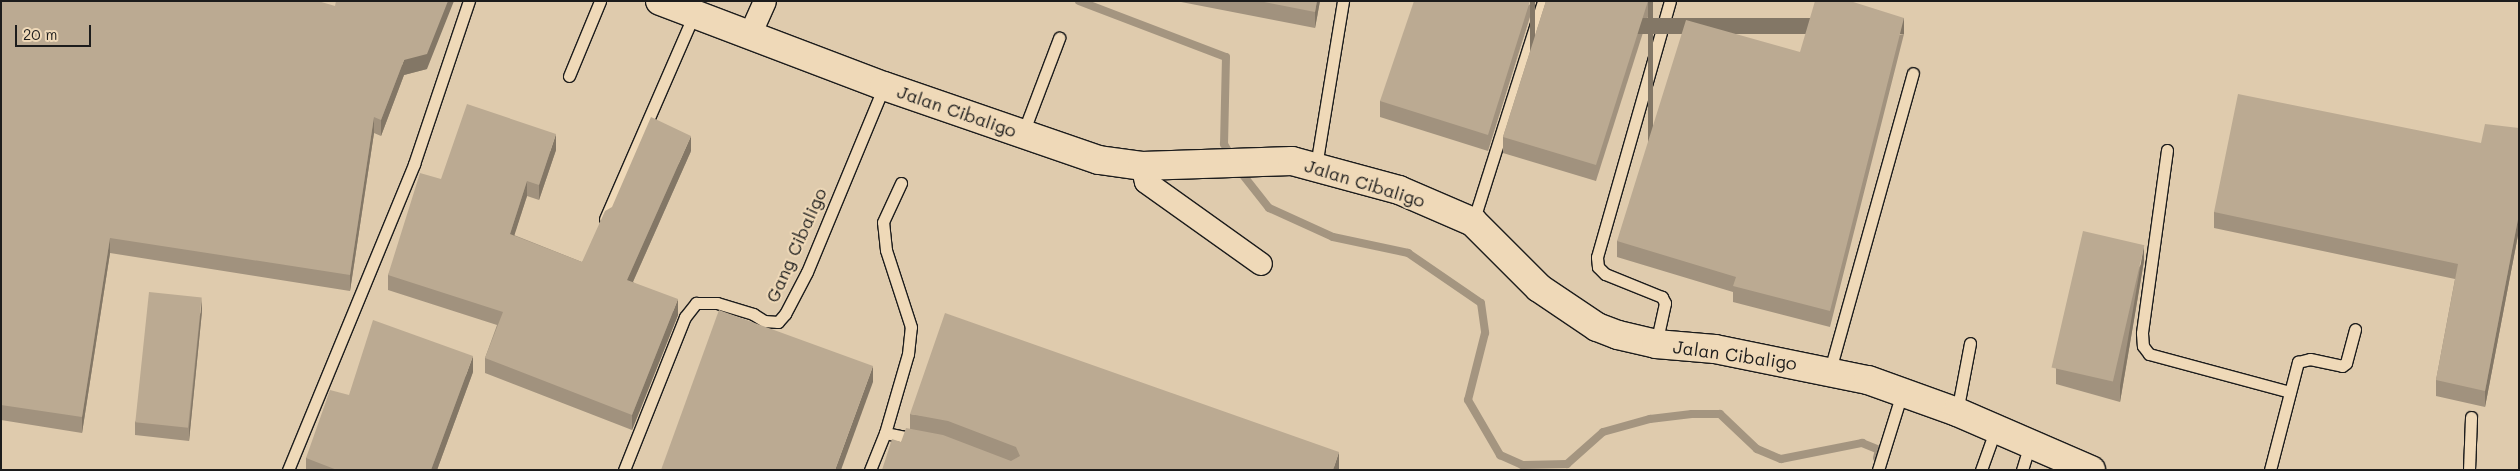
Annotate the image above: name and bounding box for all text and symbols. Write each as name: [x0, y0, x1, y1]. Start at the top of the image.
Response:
scale bar: [18, 15, 94, 47]
text: 20 m: [23, 24, 57, 44]
street label: Jalan Cibaligo: [895, 80, 1019, 142]
street label: Jalan Cibaligo: [1302, 154, 1428, 212]
street label: Gang Cibaligo: [761, 184, 831, 306]
street label: Jalan Cibaligo: [1672, 336, 1798, 374]

